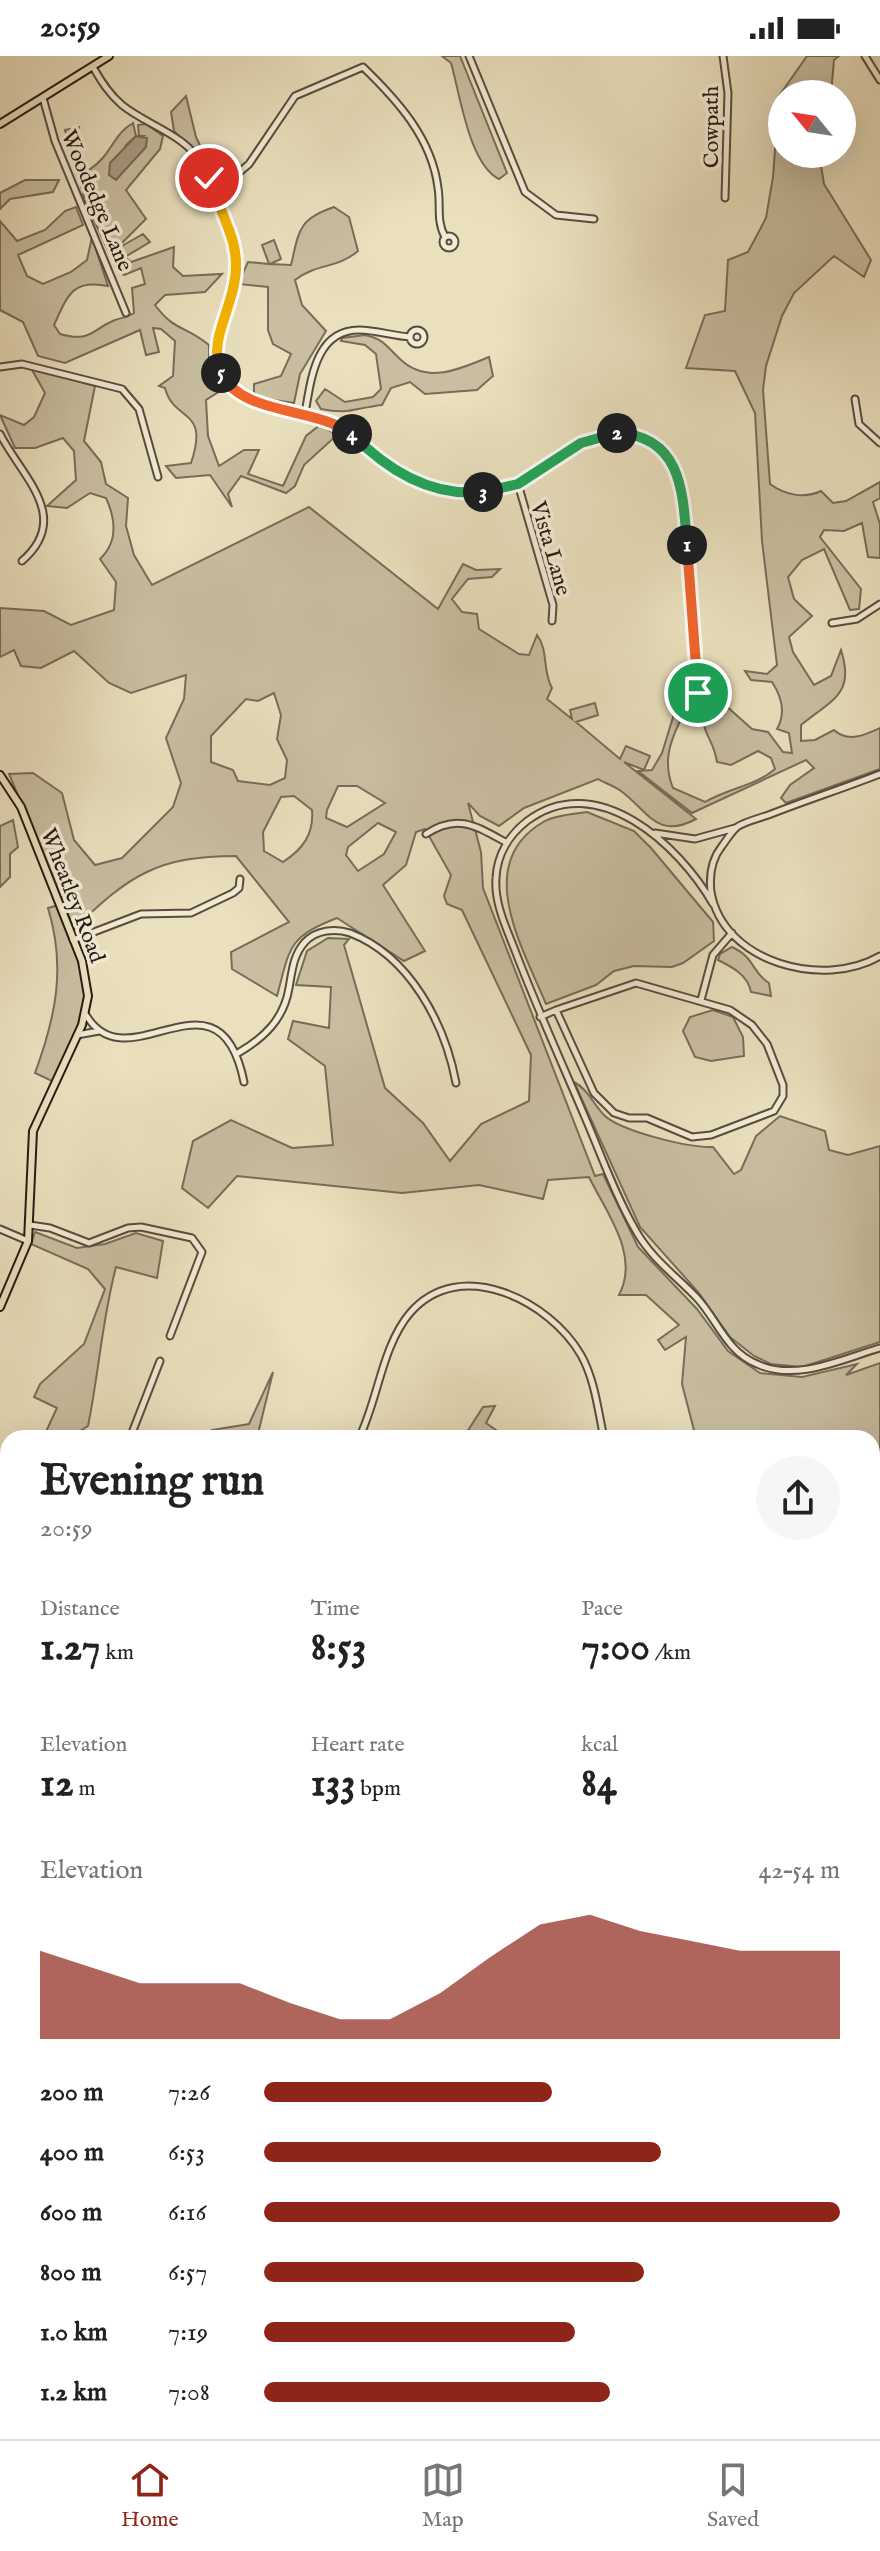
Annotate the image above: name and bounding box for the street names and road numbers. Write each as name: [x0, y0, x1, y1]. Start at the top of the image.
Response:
street label: Cowpath: [698, 85, 726, 168]
street label: Woodedge Lane: [54, 126, 139, 276]
street label: Vista Lane: [523, 497, 577, 599]
street label: Wheatley Road: [34, 824, 111, 967]

